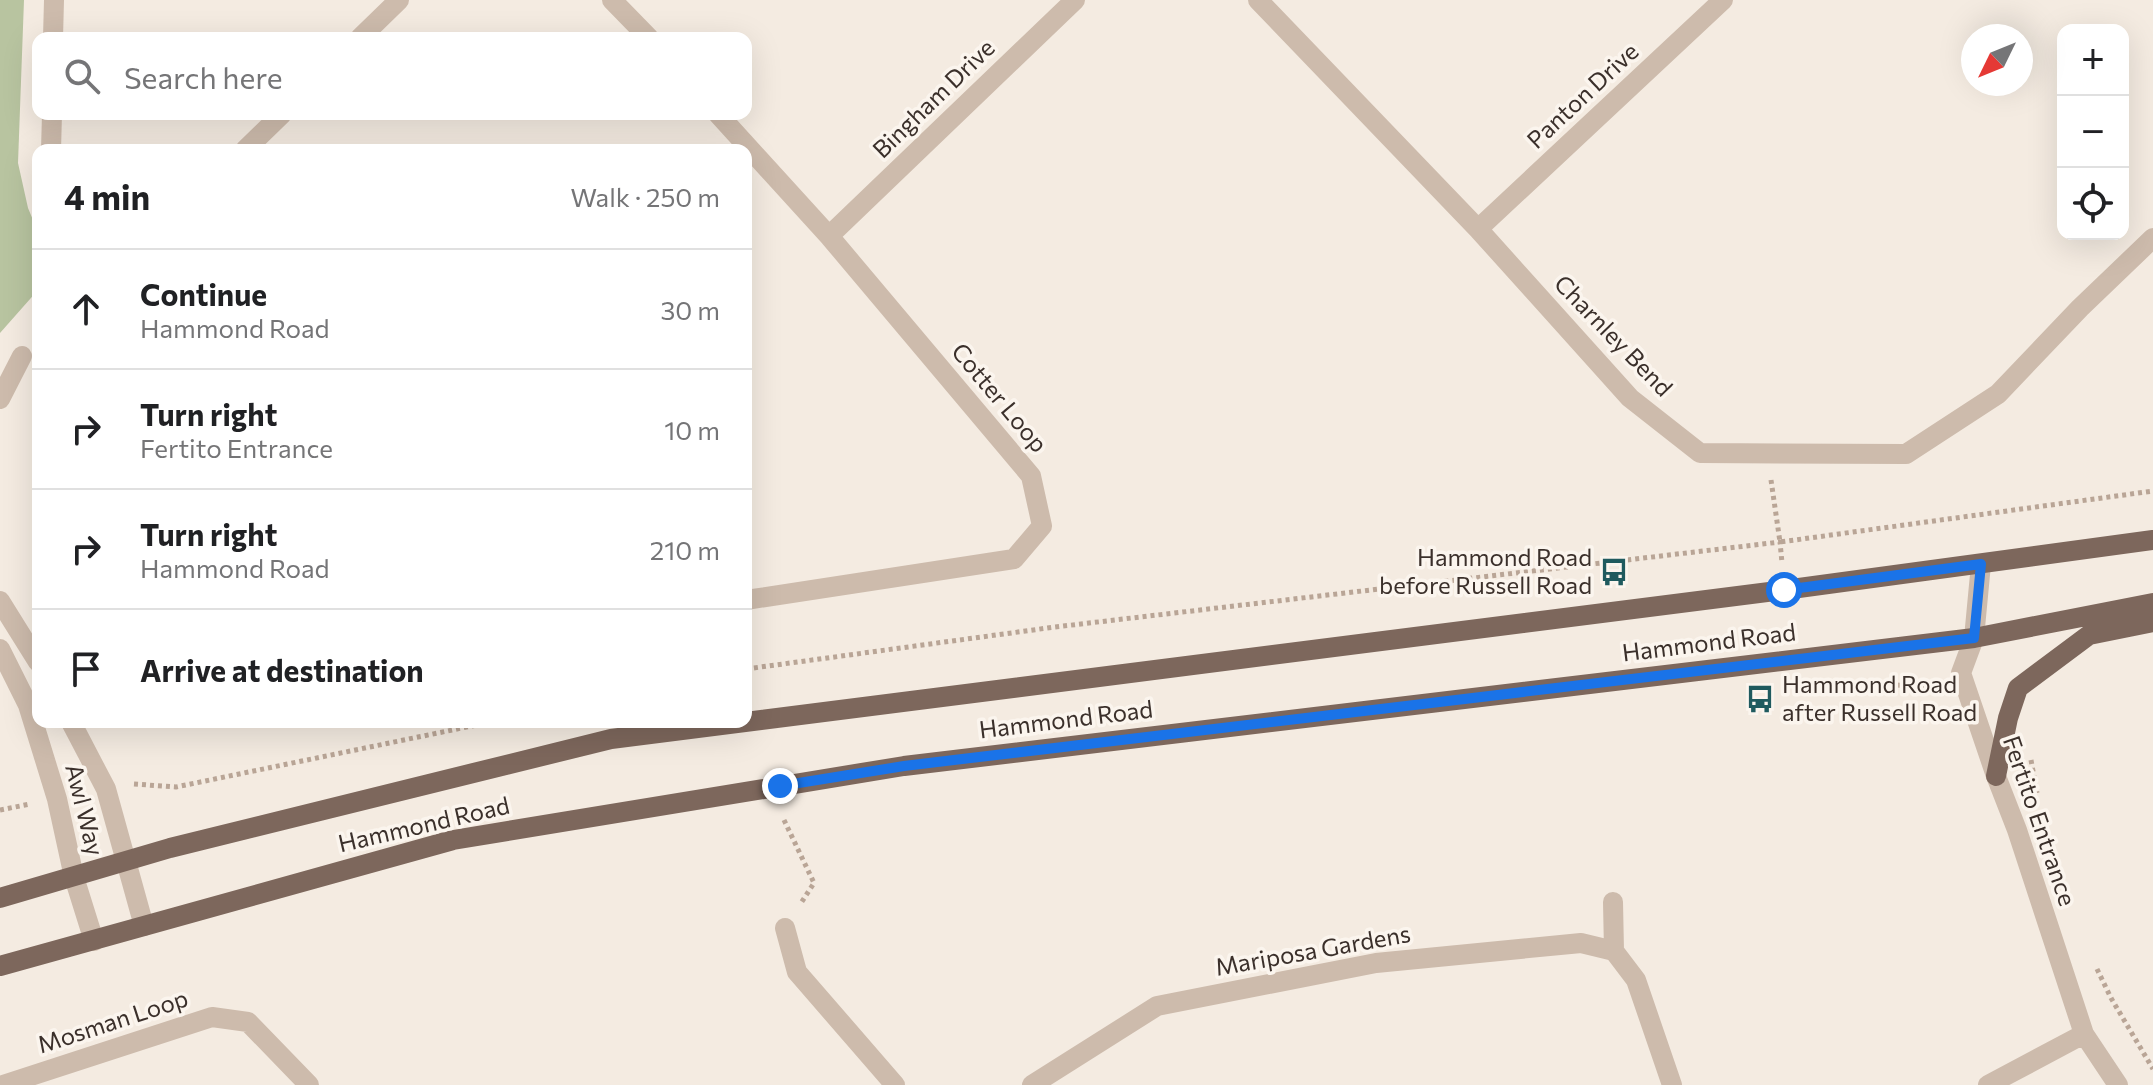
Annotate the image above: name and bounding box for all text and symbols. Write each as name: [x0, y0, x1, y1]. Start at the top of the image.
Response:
north arrow: [1961, 24, 2033, 96]
map controls: [2057, 24, 2129, 240]
button: +: [2057, 24, 2129, 96]
search box: [32, 32, 752, 120]
street label: Bingham Drive: [866, 33, 1000, 163]
street label: Panton Drive: [1520, 36, 1644, 154]
icon: search: [60, 54, 104, 98]
text: Search here: [124, 58, 283, 95]
button: −: [2057, 96, 2129, 168]
button: locate: [2057, 168, 2129, 240]
text: 4 min: [64, 175, 150, 217]
text: Walk · 250 m: [570, 181, 720, 212]
street label: Charnley Bend: [1549, 268, 1679, 402]
text: Continue: [140, 275, 267, 312]
icon: ahead: [64, 287, 108, 331]
text: 30 m: [661, 294, 720, 325]
text: Hammond Road: [140, 312, 330, 343]
street label: Cotter Loop: [946, 337, 1054, 458]
text: Turn right: [140, 395, 277, 432]
icon: right: [64, 407, 108, 451]
text: 10 m: [664, 414, 720, 445]
text: Fertito Entrance: [140, 432, 333, 463]
text: Turn right: [140, 515, 277, 552]
icon: right: [64, 527, 108, 571]
text: 210 m: [650, 534, 720, 565]
place label: Hammond Road before Russell Road: [1379, 542, 1592, 599]
text: Hammond Road: [140, 552, 330, 583]
bus stop icon: Hammond Road before Russell Road: [1599, 557, 1629, 587]
route start: [1766, 572, 1802, 608]
street label: Hammond Road: [1620, 616, 1797, 667]
icon: arrive: [64, 647, 108, 691]
text: Arrive at destination: [140, 651, 424, 688]
place label: Hammond Road after Russell Road: [1782, 669, 1977, 726]
bus stop icon: Hammond Road after Russell Road: [1745, 684, 1775, 714]
street label: Hammond Road: [977, 693, 1154, 744]
street label: Fertito Entrance: [1998, 732, 2083, 909]
street label: Awl Way: [60, 761, 111, 859]
route end: [762, 768, 798, 804]
street label: Hammond Road: [335, 790, 512, 857]
street label: Mariposa Gardens: [1213, 918, 1413, 981]
street label: Mosman Loop: [34, 983, 191, 1059]

